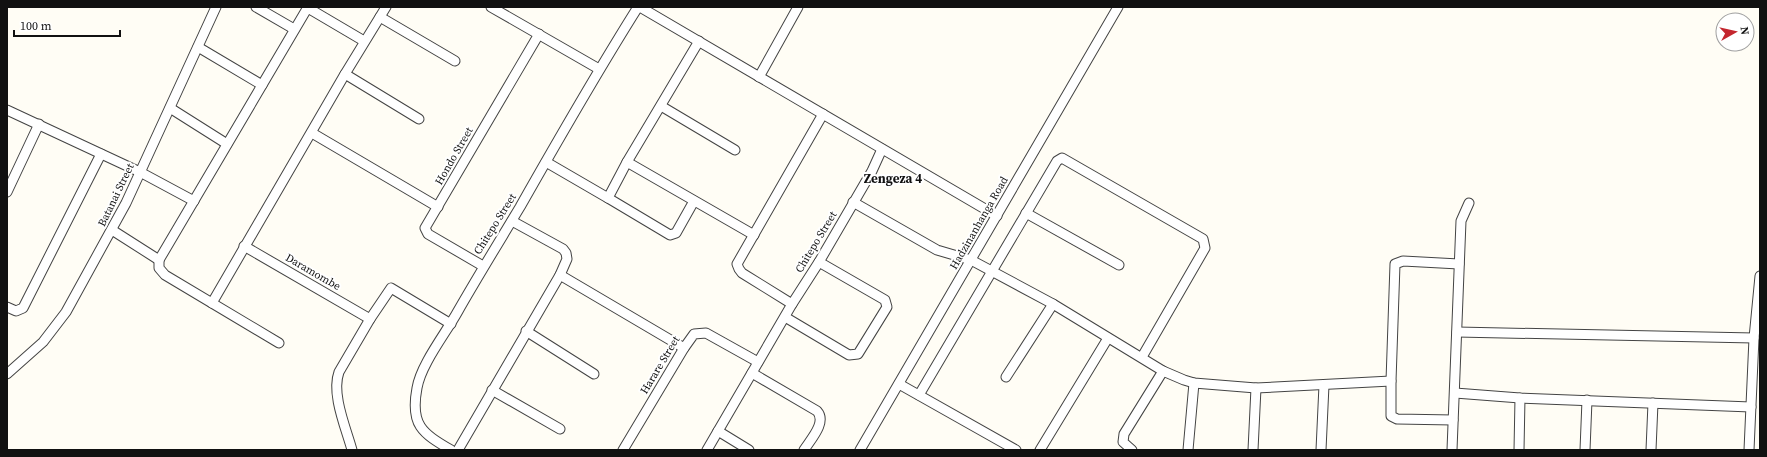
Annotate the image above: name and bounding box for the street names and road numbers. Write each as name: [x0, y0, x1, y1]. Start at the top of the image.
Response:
street label: Hondo Street: [431, 124, 477, 188]
street label: Batanai Street: [94, 161, 138, 229]
street label: Hadzinanhanga Road: [946, 173, 1012, 272]
street label: Chitepo Street: [470, 190, 520, 257]
street label: Chitepo Street: [792, 208, 841, 276]
street label: Daramombe: [283, 250, 344, 294]
street label: Harare Street: [637, 333, 683, 397]

